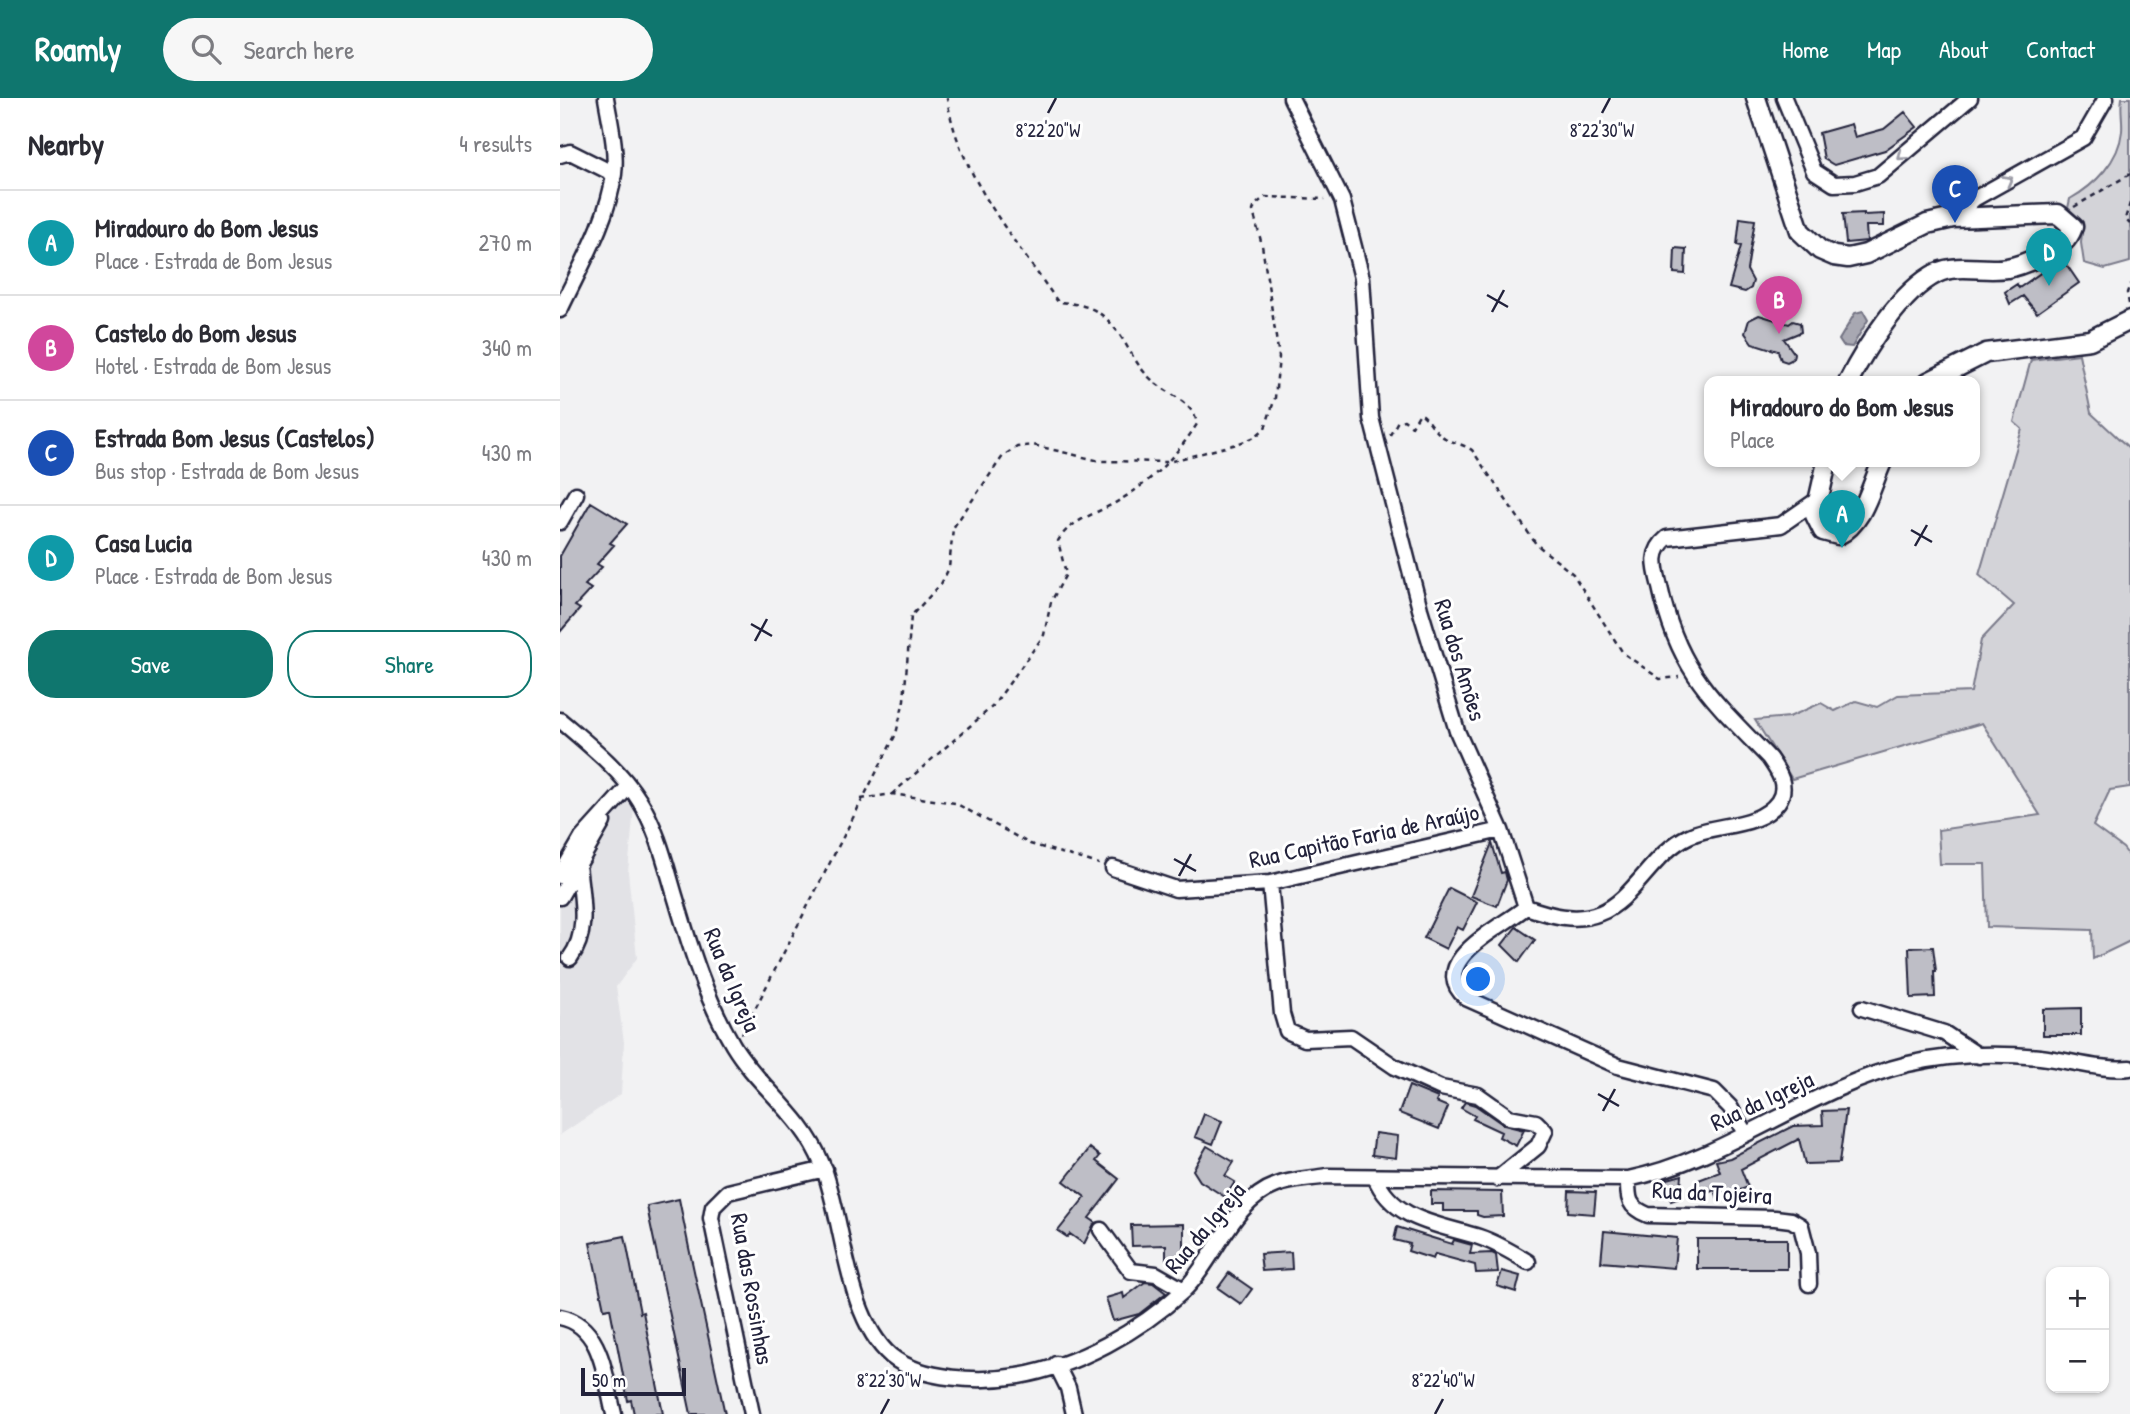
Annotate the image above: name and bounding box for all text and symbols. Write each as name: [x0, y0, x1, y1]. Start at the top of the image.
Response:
search box: [163, 18, 653, 81]
text: Roamly: [35, 27, 121, 71]
icon: search: [187, 30, 225, 68]
text: Search here: [243, 32, 355, 67]
text: Home: [1782, 33, 1829, 65]
text: Map: [1867, 33, 1901, 65]
text: About: [1939, 33, 1988, 65]
text: Contact: [2026, 33, 2095, 65]
text: 8°22'20"W: [1016, 118, 1080, 143]
text: 8°22'30"W: [1570, 118, 1634, 143]
text: Nearby: [28, 124, 104, 164]
text: 4 results: [459, 128, 532, 159]
one-way arrow: [1897, 147, 1909, 160]
pin: C: [1932, 165, 1978, 223]
one-way arrow: [2001, 175, 2013, 188]
text: Miradouro do Bom Jesus: [95, 210, 318, 245]
text: A: [45, 227, 57, 258]
text: 270 m: [479, 227, 532, 258]
pin: D: [2026, 228, 2072, 286]
text: Place · Estrada de Bom Jesus: [95, 245, 332, 276]
pin: B: [1756, 276, 1802, 334]
text: Castelo do Bom Jesus: [95, 315, 296, 350]
text: B: [45, 332, 57, 363]
text: 340 m: [482, 332, 532, 363]
text: Hotel · Estrada de Bom Jesus: [95, 350, 331, 381]
popup: [1704, 376, 1980, 467]
text: Miradouro do Bom Jesus: [1730, 389, 1954, 424]
text: Estrada Bom Jesus (Castelos): [95, 420, 375, 455]
text: Place: [1730, 424, 1775, 455]
text: C: [45, 437, 57, 468]
text: 430 m: [482, 437, 532, 468]
text: Bus stop · Estrada de Bom Jesus: [95, 455, 359, 486]
pin: A: [1819, 490, 1865, 548]
text: Casa Lucia: [95, 525, 192, 560]
text: D: [46, 542, 56, 573]
text: 430 m: [482, 542, 532, 573]
text: Place · Estrada de Bom Jesus: [95, 560, 332, 591]
street label: Rua dos Amões: [1427, 595, 1495, 724]
button: Save: [28, 630, 273, 698]
button: Share: [287, 630, 532, 698]
street label: Rua Capitão Faria de Araújo: [1246, 795, 1482, 875]
street label: Rua da Igreja: [697, 923, 769, 1036]
your location: [1461, 962, 1495, 996]
street label: Rua da Igreja: [1705, 1062, 1818, 1138]
street label: Rua da Tojeira: [1651, 1173, 1773, 1211]
street label: Rua da Igreja: [1157, 1175, 1252, 1280]
street label: Rua das Rossinhas: [724, 1211, 782, 1367]
map controls: [2046, 1267, 2109, 1393]
button: +: [2046, 1267, 2109, 1330]
button: −: [2046, 1330, 2109, 1393]
scale bar: [581, 1365, 686, 1397]
text: 50 m: [592, 1367, 626, 1393]
text: 8°22'30"W: [857, 1368, 921, 1393]
text: 8°22'40"W: [1411, 1368, 1475, 1393]

